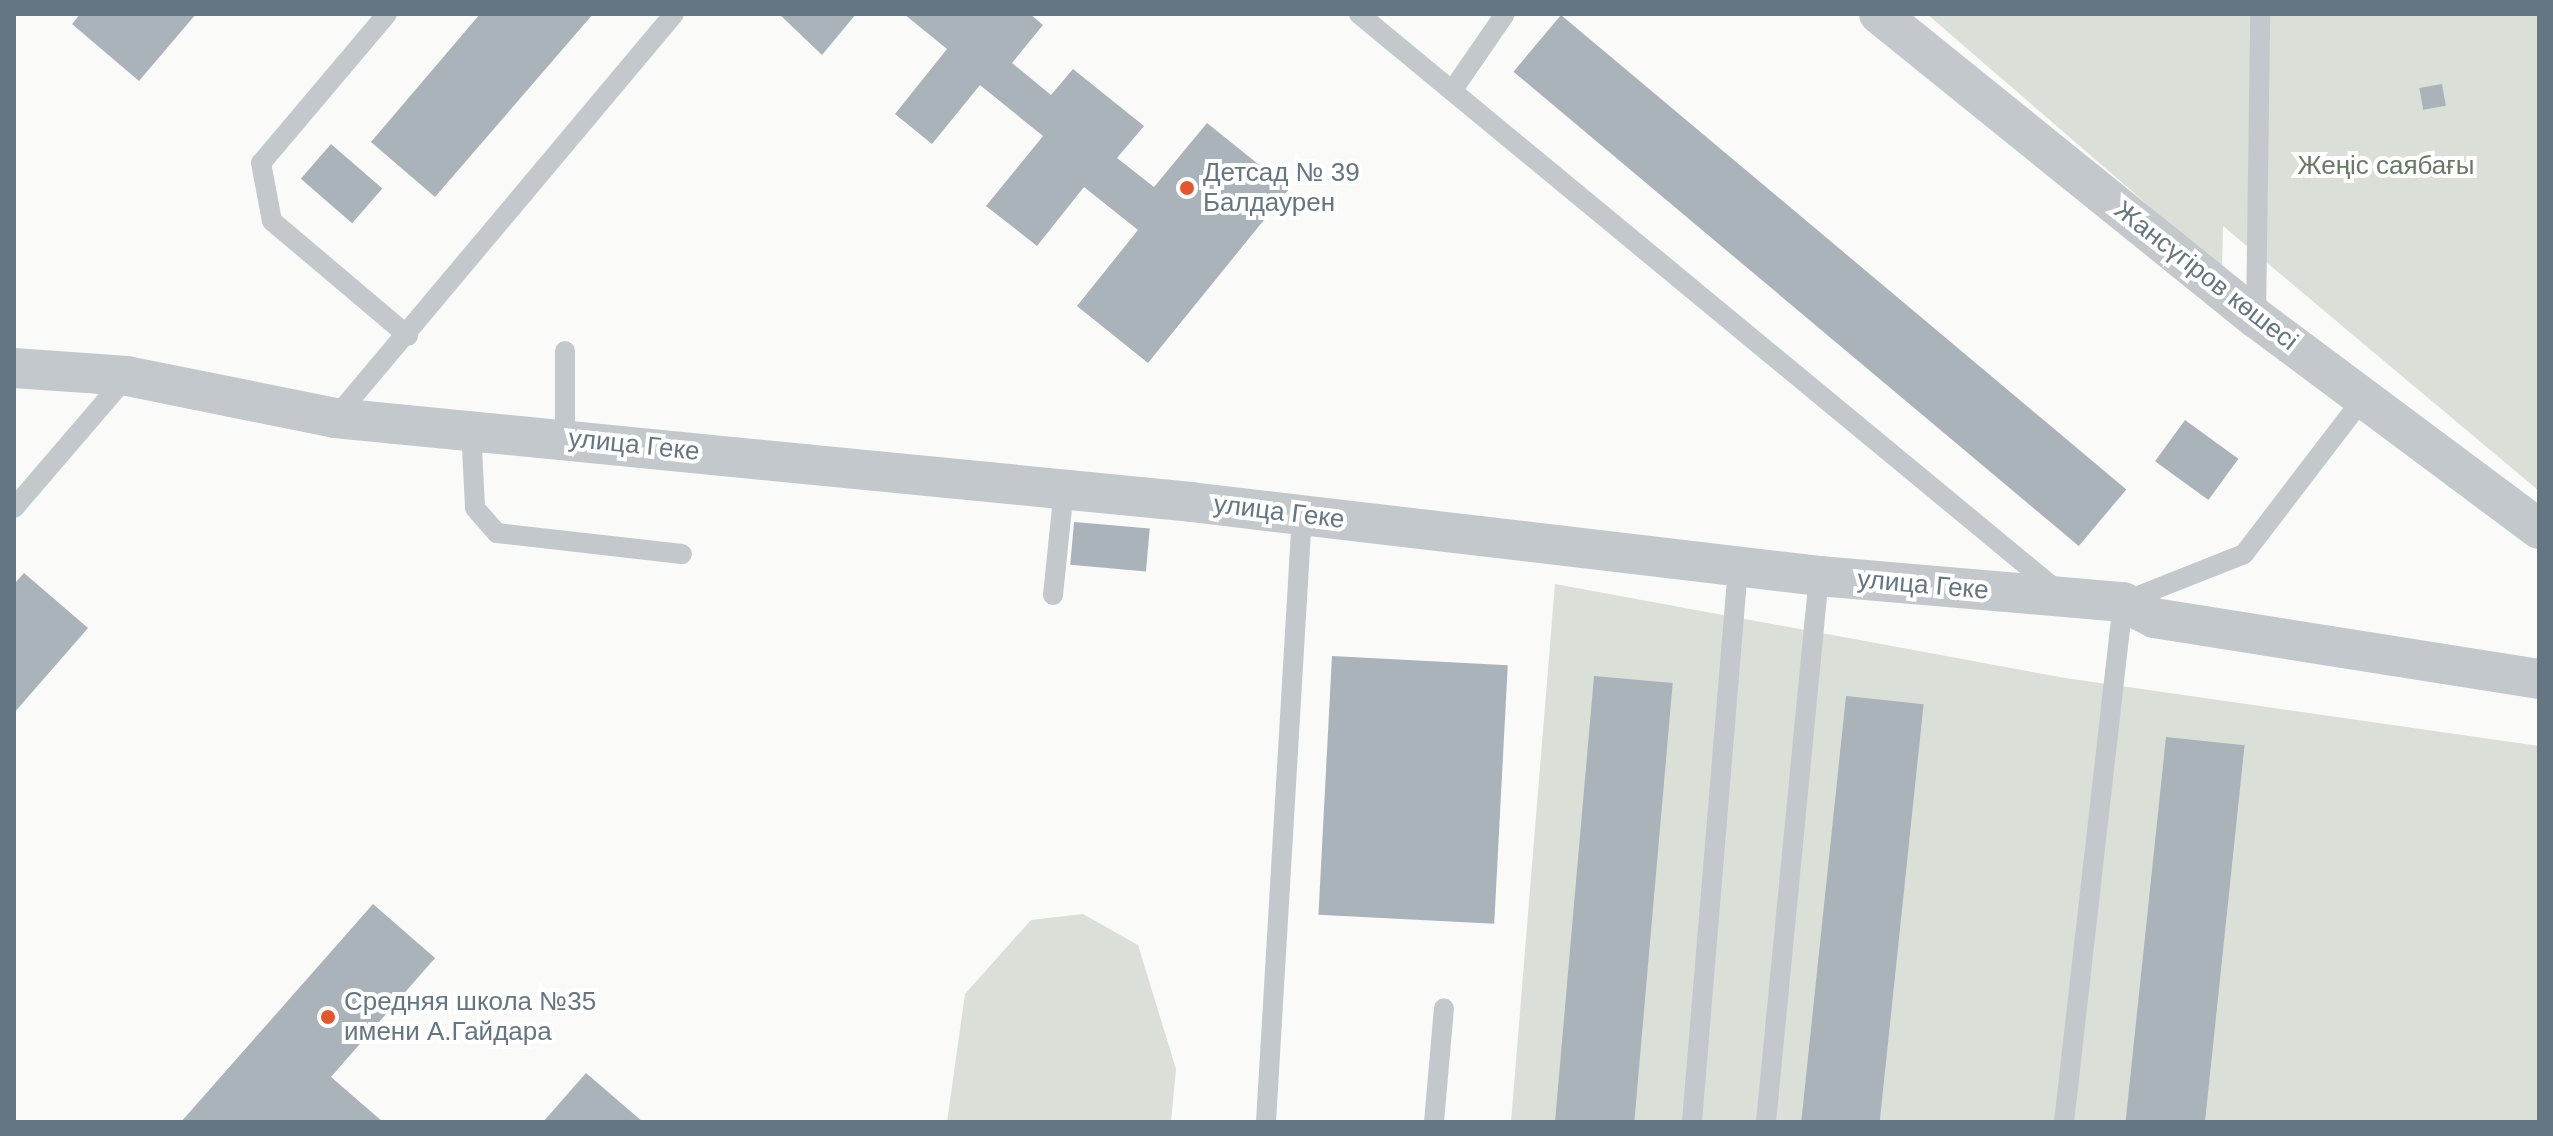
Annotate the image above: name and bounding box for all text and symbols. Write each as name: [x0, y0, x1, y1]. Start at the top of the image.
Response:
park label: Жеңіс саябағы: [2298, 150, 2474, 182]
place label: Детсад № 39 Балдаурен: [1203, 157, 1360, 218]
marker: Детсад № 39 Балдаурен: [1178, 179, 1196, 197]
street label: Жансүгіров көшесі: [2108, 195, 2304, 357]
street label: улица Геке: [567, 423, 701, 467]
street label: улица Геке: [1212, 488, 1346, 536]
street label: улица Геке: [1856, 564, 1990, 606]
place label: Средняя школа №35 имени А.Гайдара: [344, 986, 596, 1048]
marker: Средняя школа №35 имени А.Гайдара: [319, 1008, 337, 1026]

